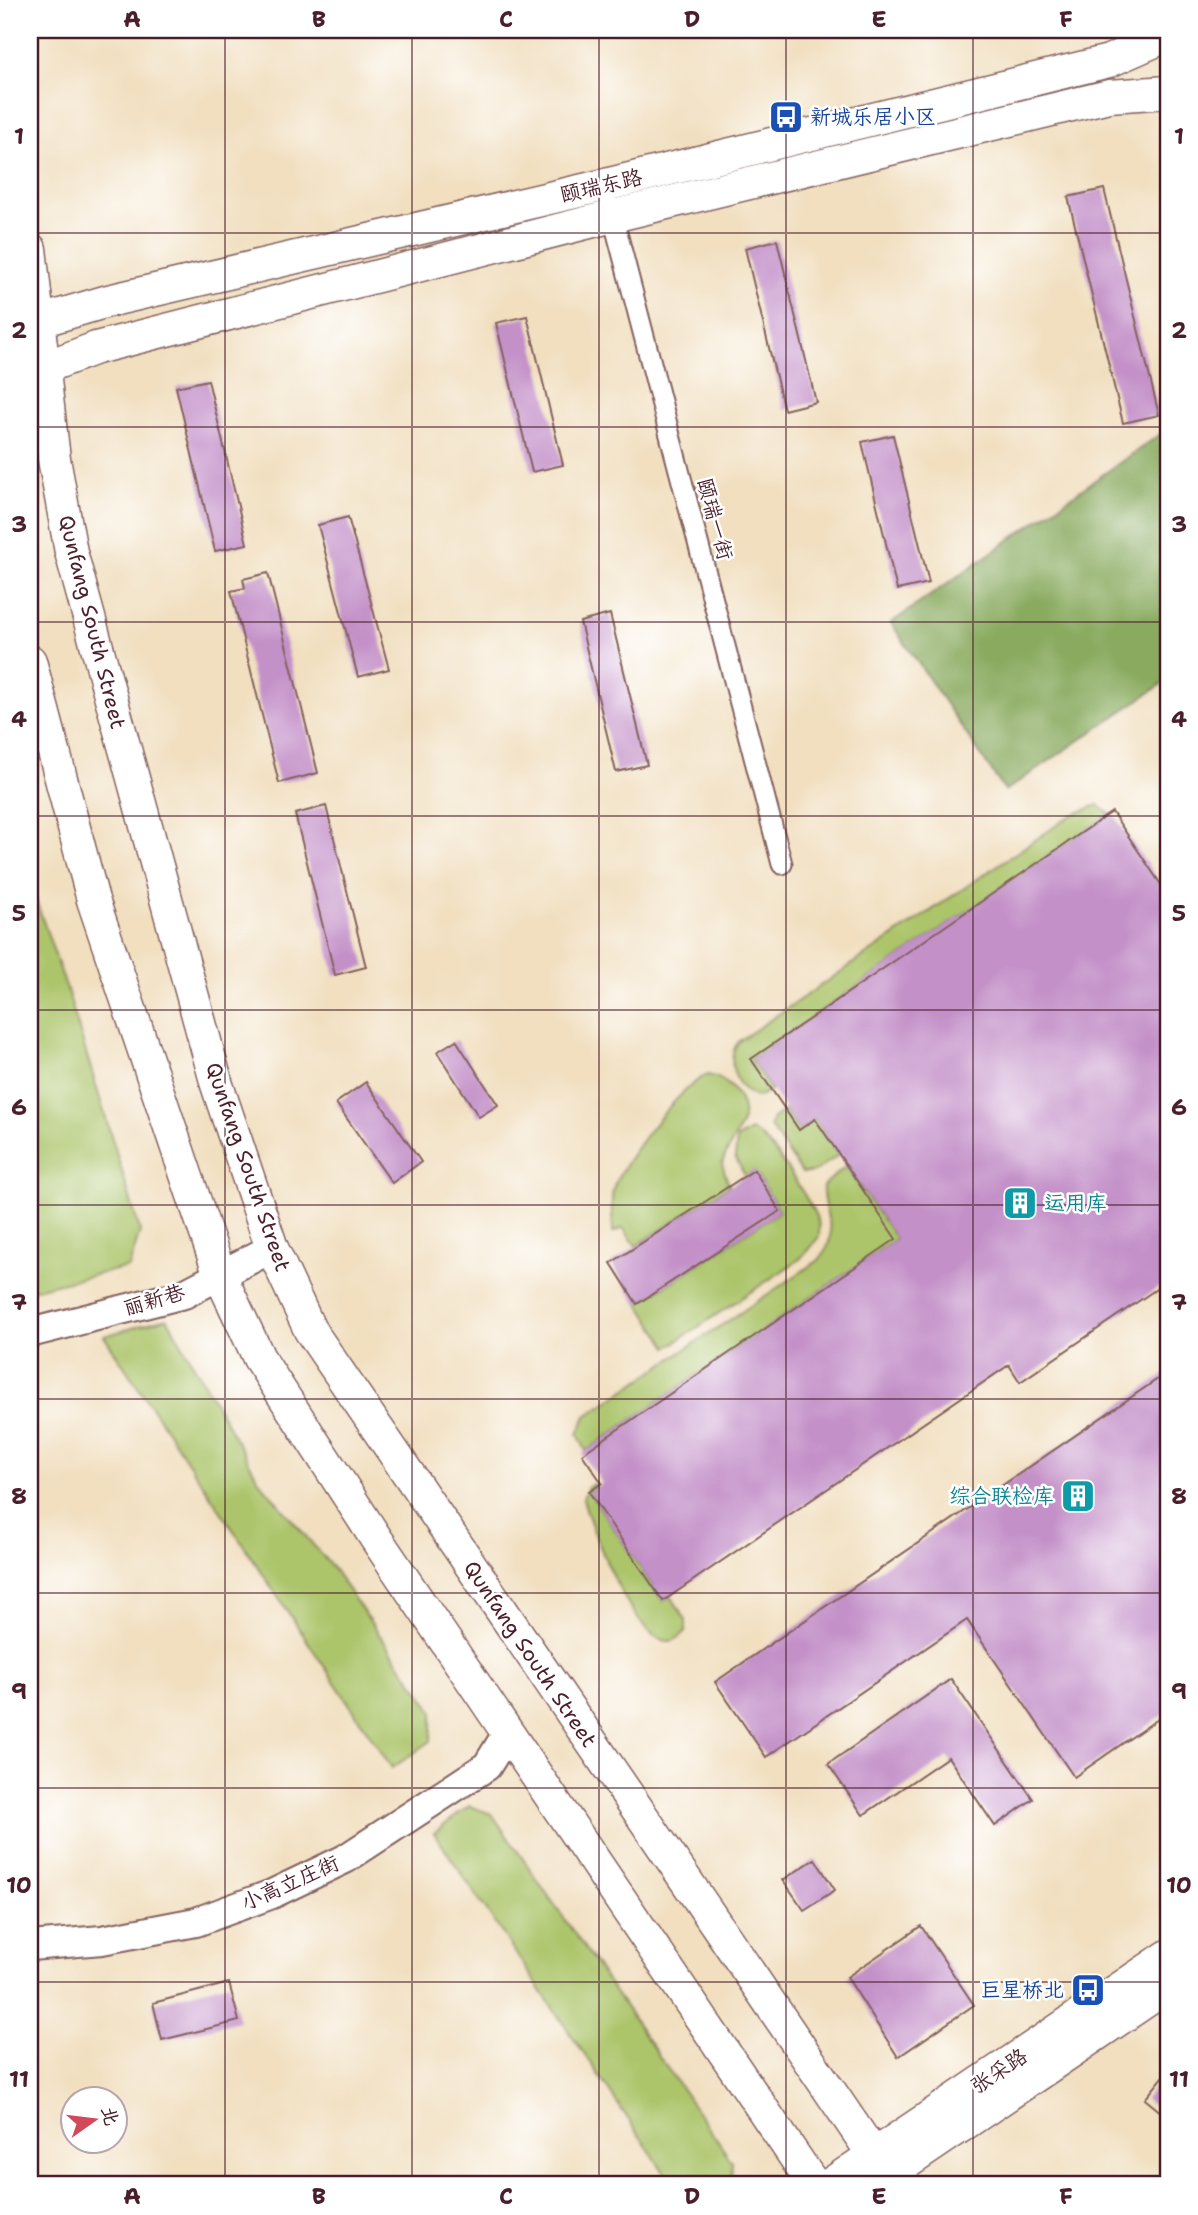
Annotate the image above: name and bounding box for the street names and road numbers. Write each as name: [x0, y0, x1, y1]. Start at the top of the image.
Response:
street label: 颐瑞东路: [557, 163, 645, 209]
street label: 颐瑞一街: [691, 475, 739, 563]
street label: Qunfang South Street: [52, 512, 132, 732]
street label: Qunfang South Street: [199, 1059, 297, 1275]
street label: 丽新巷: [120, 1278, 188, 1322]
street label: Qunfang South Street: [457, 1555, 603, 1753]
street label: 小高立庄街: [236, 1849, 344, 1917]
street label: 张采路: [965, 2042, 1033, 2100]

